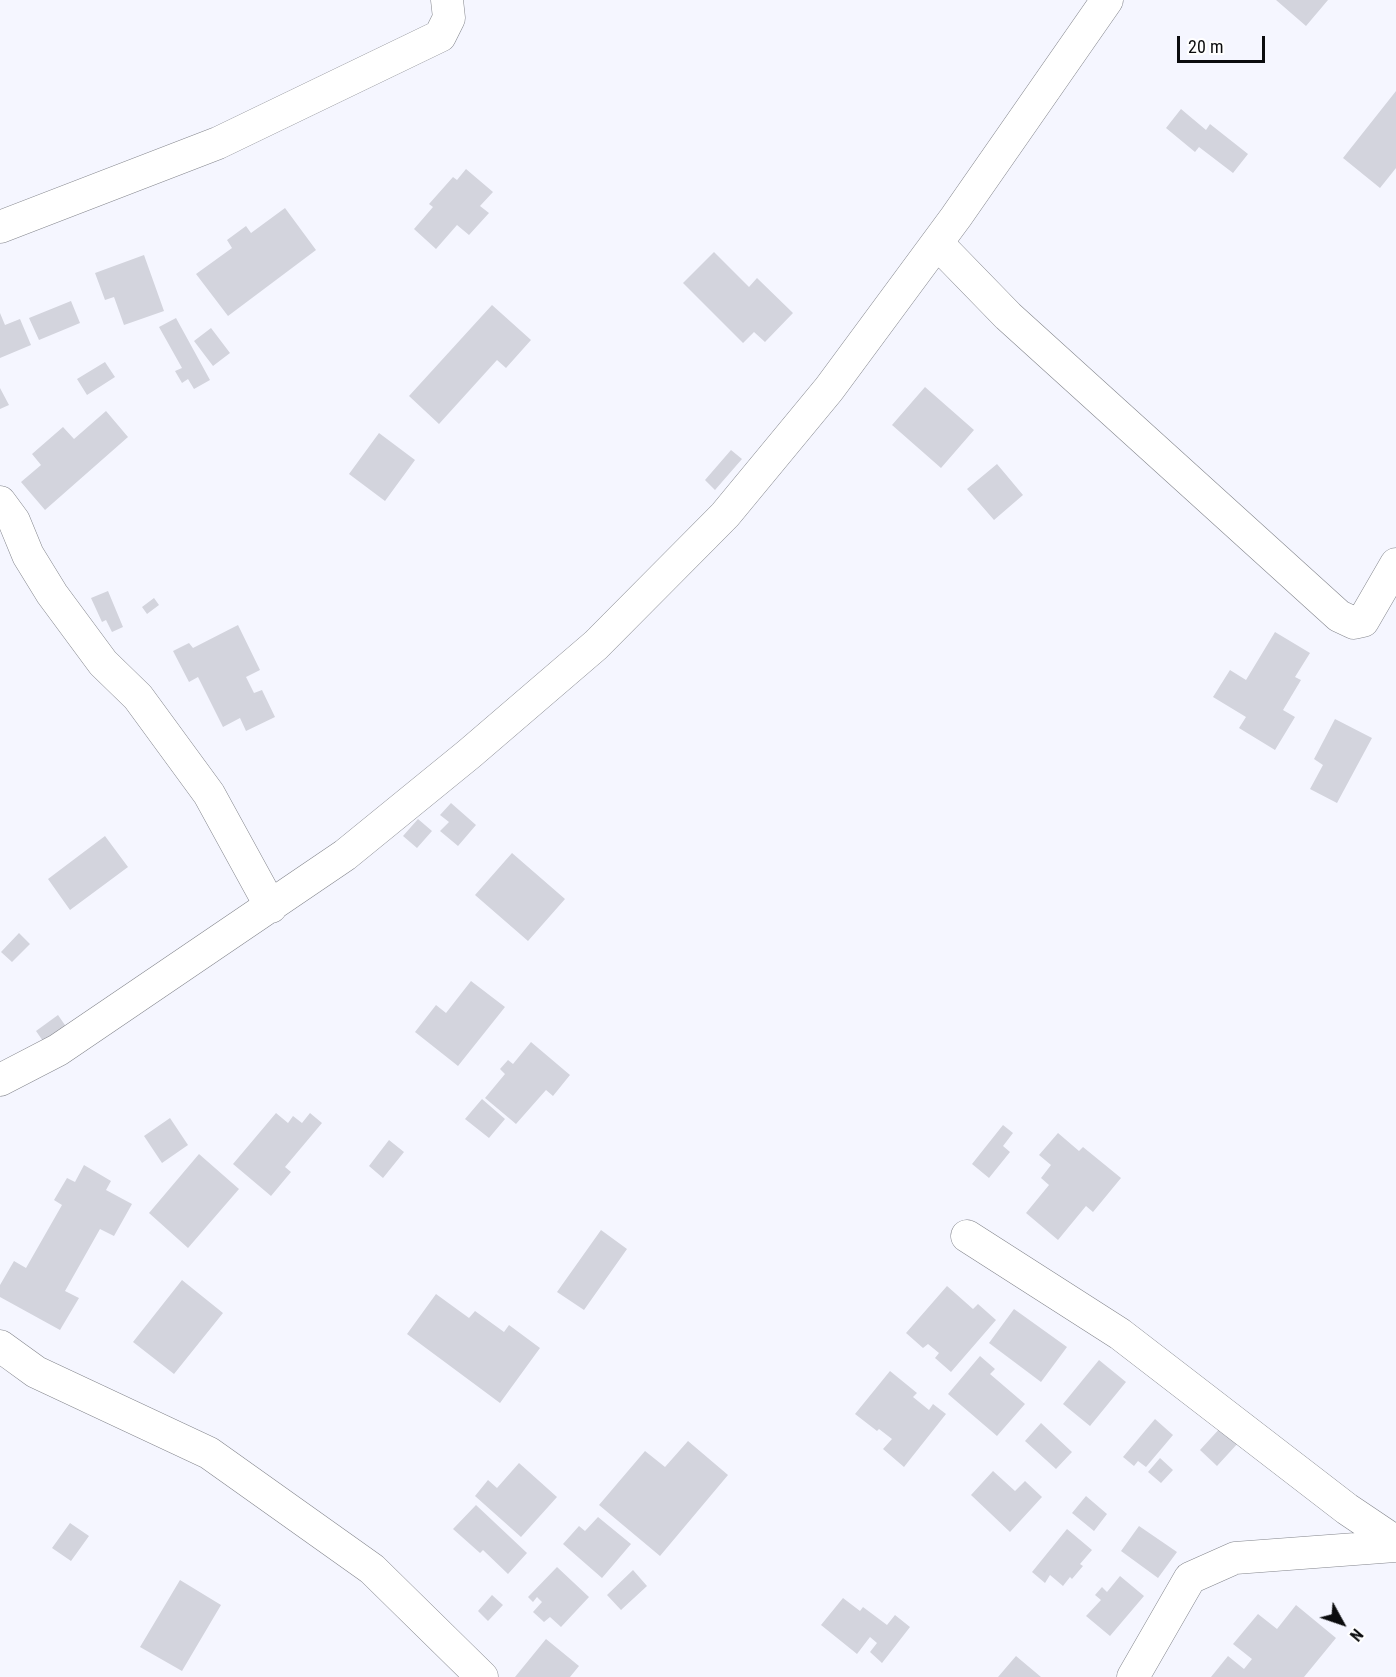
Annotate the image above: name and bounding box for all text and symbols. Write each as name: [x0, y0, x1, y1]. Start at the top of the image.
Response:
scale bar: [1180, 24, 1268, 62]
text: 20 m: [1188, 36, 1223, 57]
north arrow: [1312, 1593, 1372, 1653]
text: N: [1346, 1625, 1367, 1645]

